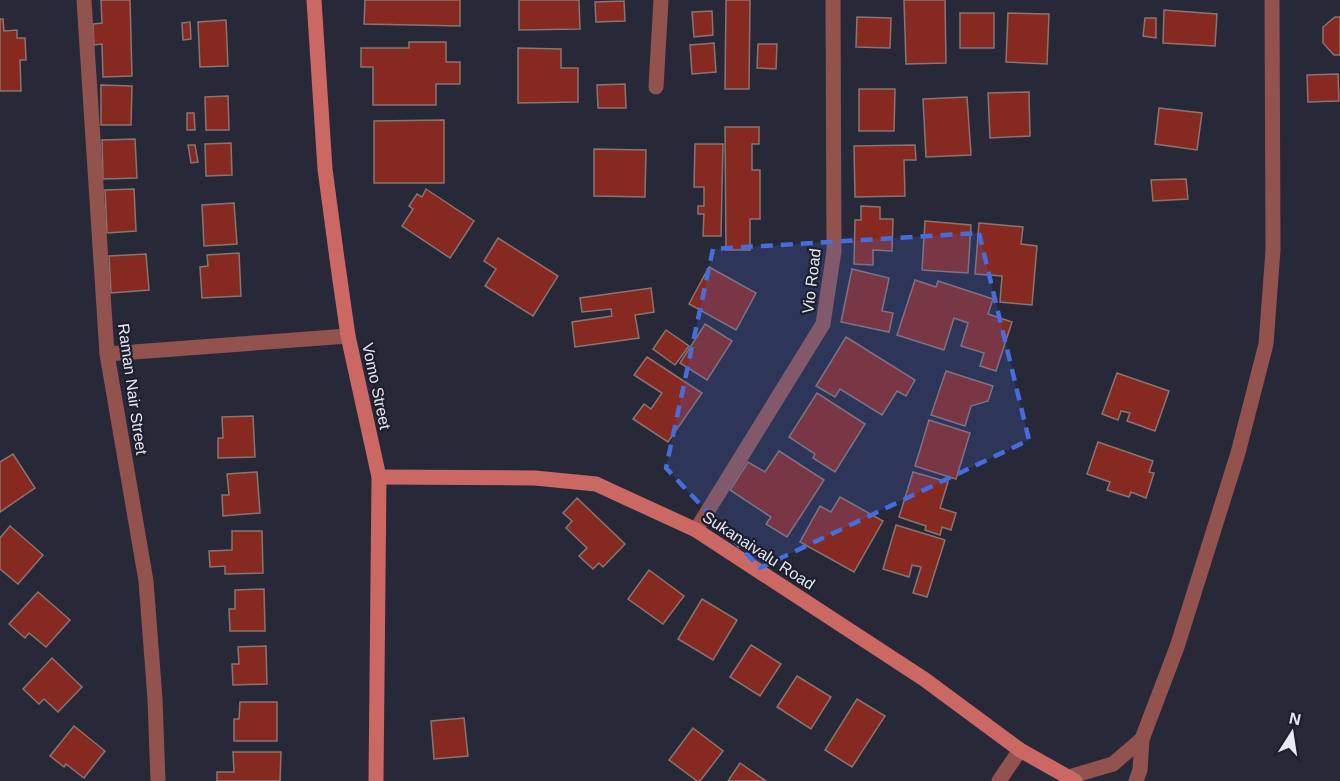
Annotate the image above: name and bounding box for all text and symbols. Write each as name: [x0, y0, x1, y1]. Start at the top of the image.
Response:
street label: Vio Road: [799, 248, 824, 315]
street label: Raman Nair Street: [115, 322, 150, 456]
street label: Vomo Street: [359, 341, 394, 431]
street label: Sukanaivalu Road: [700, 508, 818, 593]
north arrow: [1262, 703, 1322, 763]
text: N: [1288, 709, 1302, 728]

